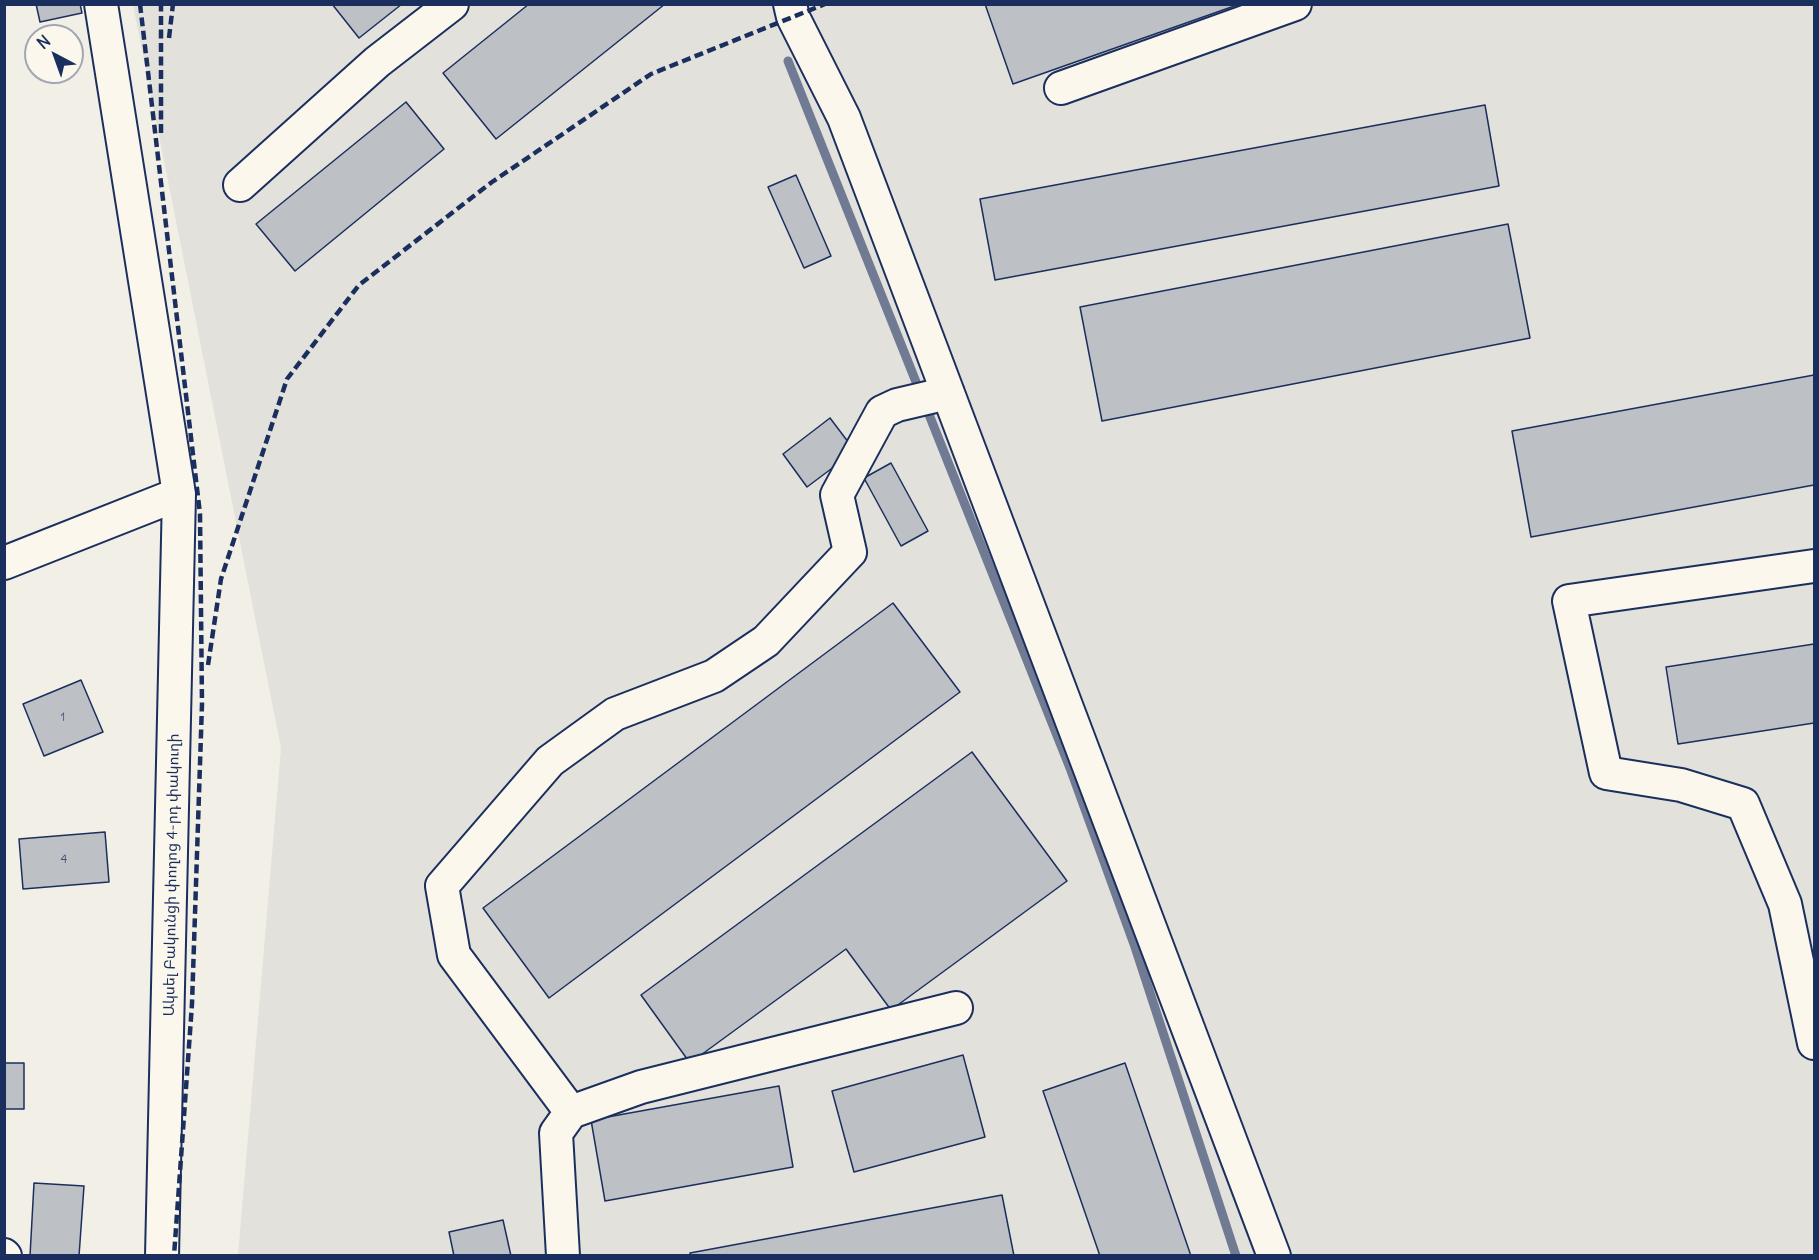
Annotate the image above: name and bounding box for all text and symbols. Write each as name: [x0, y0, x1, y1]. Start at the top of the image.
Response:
north arrow: [24, 24, 84, 84]
text: N: [33, 31, 54, 53]
house number: 1: [61, 711, 65, 725]
street label: Ակսել Բակունցի փողոց 4-րդ փակուղի: [161, 733, 183, 1017]
house number: 4: [61, 853, 67, 867]

